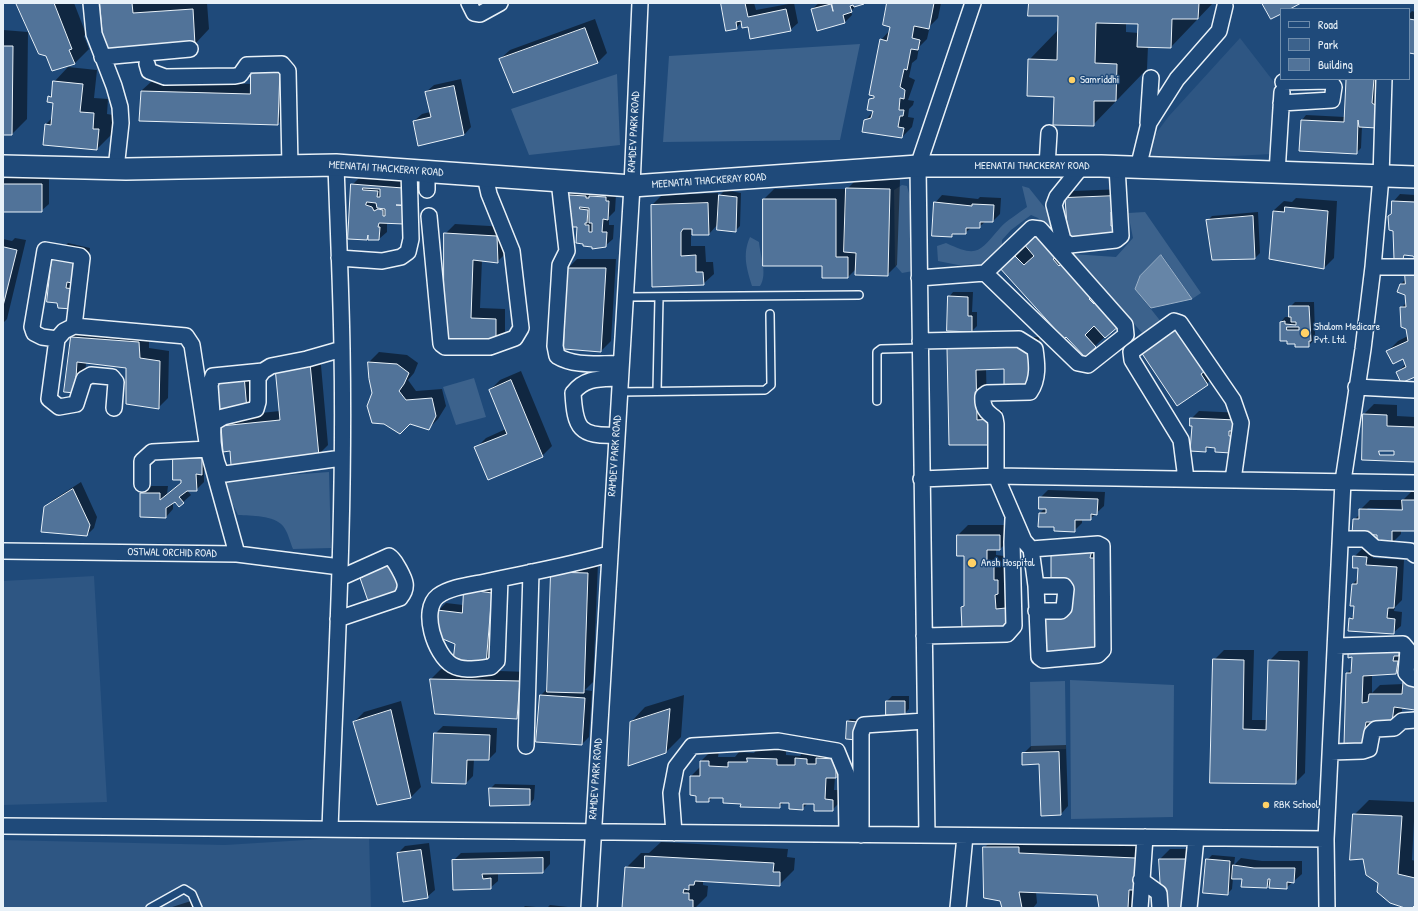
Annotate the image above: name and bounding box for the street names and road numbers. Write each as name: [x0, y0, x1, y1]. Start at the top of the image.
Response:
street label: RAMDEV PARK ROAD: [625, 91, 643, 173]
street label: MEENATAI THACKERAY ROAD: [328, 158, 444, 180]
street label: MEENATAI THACKERAY ROAD: [975, 159, 1089, 173]
street label: MEENATAI THACKERAY ROAD: [651, 170, 767, 192]
street label: RAMDEV PARK ROAD: [606, 415, 624, 497]
street label: OSTWAL ORCHID ROAD: [127, 546, 217, 560]
street label: RAMDEV PARK ROAD: [587, 738, 605, 820]

